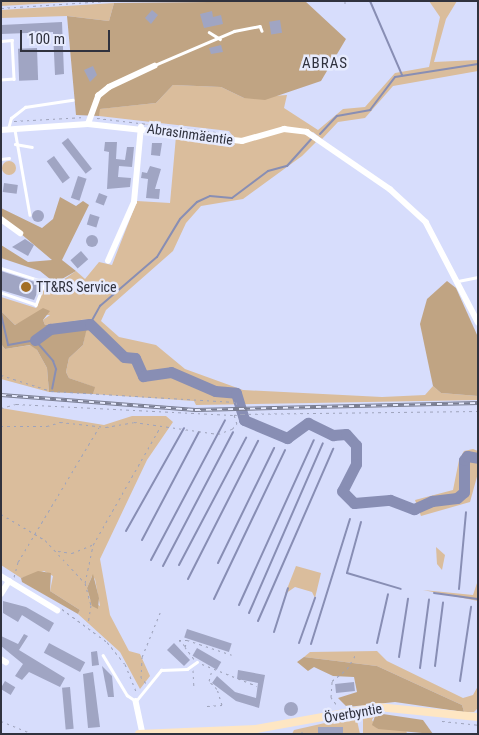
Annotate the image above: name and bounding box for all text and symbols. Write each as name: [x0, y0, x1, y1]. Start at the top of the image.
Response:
scale bar: [22, 20, 112, 52]
text: 100 m: [28, 30, 65, 48]
district label: ABRAS: [301, 55, 349, 73]
street label: Abrasinmäentie: [146, 120, 234, 148]
place label: TT&RS Service: [36, 279, 117, 295]
marker: TT&RS Service: [20, 281, 32, 293]
street label: Överbyntie: [323, 700, 383, 726]

